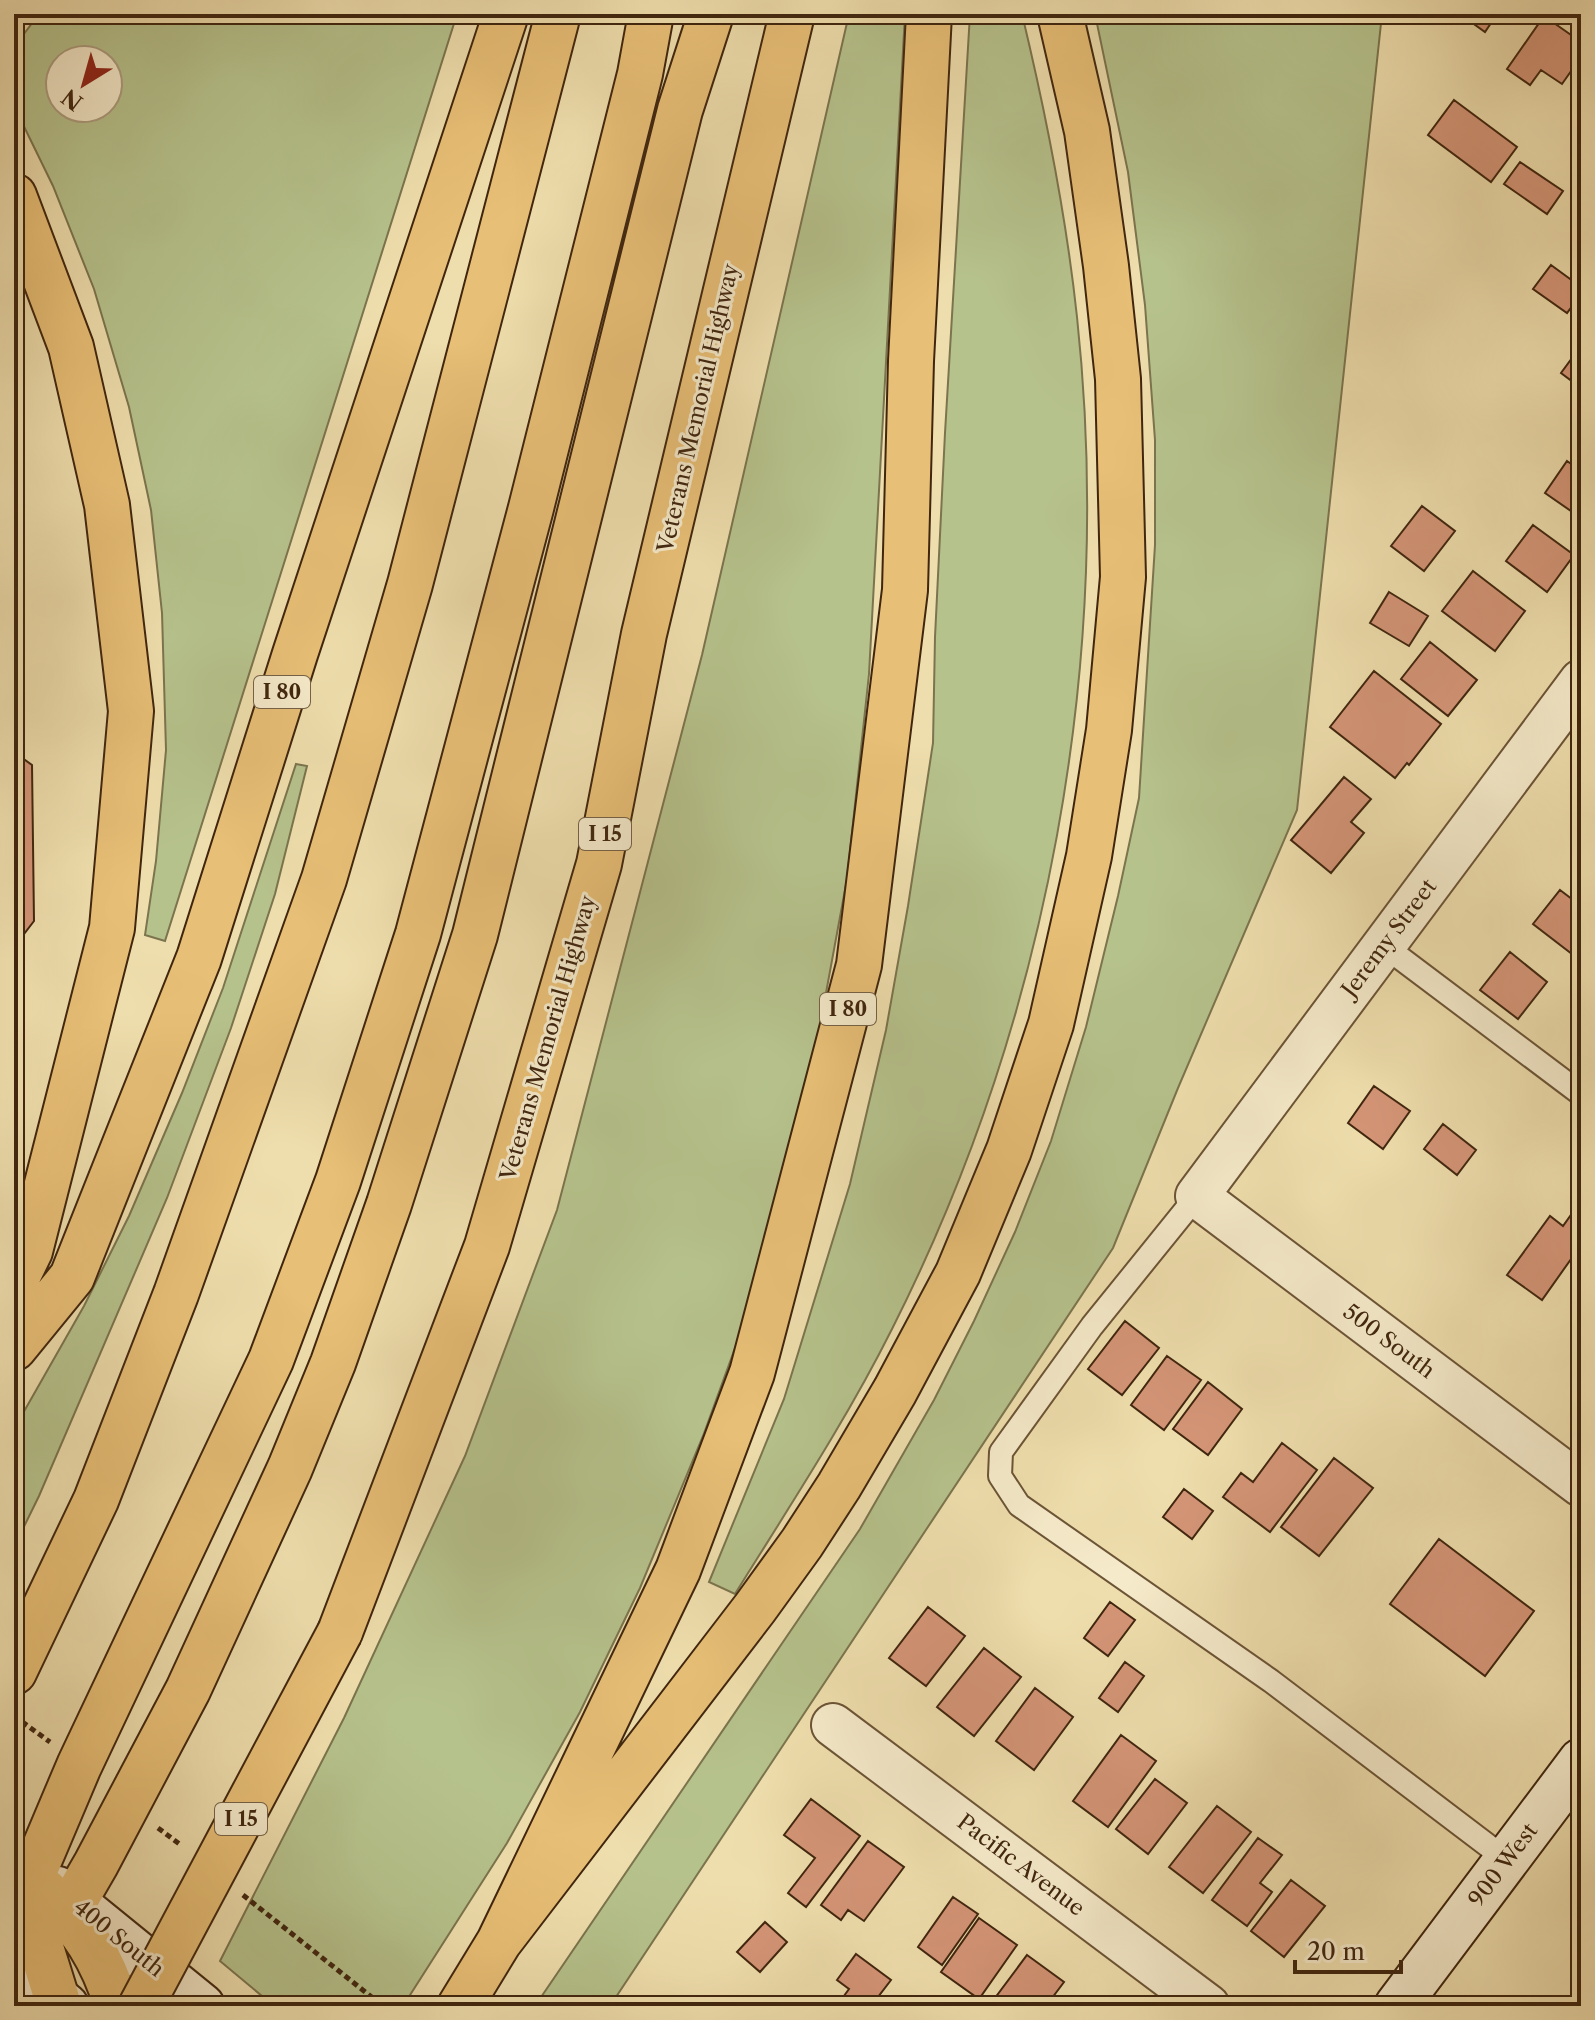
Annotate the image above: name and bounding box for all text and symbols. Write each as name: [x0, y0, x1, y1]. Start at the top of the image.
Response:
north arrow: [44, 44, 124, 124]
text: N: [57, 83, 88, 116]
street label: Veterans Memorial Highway: [651, 260, 745, 556]
road number: I 80: [254, 676, 310, 708]
road number: I 15: [579, 818, 631, 850]
street label: Jeremy Street: [1334, 873, 1442, 1005]
street label: Veterans Memorial Highway: [494, 892, 602, 1185]
road number: I 80: [820, 993, 876, 1025]
street label: 500 South: [1338, 1298, 1440, 1384]
road number: I 15: [215, 1803, 267, 1835]
street label: Pacific Avenue: [952, 1808, 1090, 1922]
street label: 900 West: [1463, 1818, 1543, 1912]
street label: 400 South: [68, 1893, 170, 1983]
scale bar: [1295, 1924, 1401, 1974]
text: 20 m: [1307, 1937, 1365, 1966]

